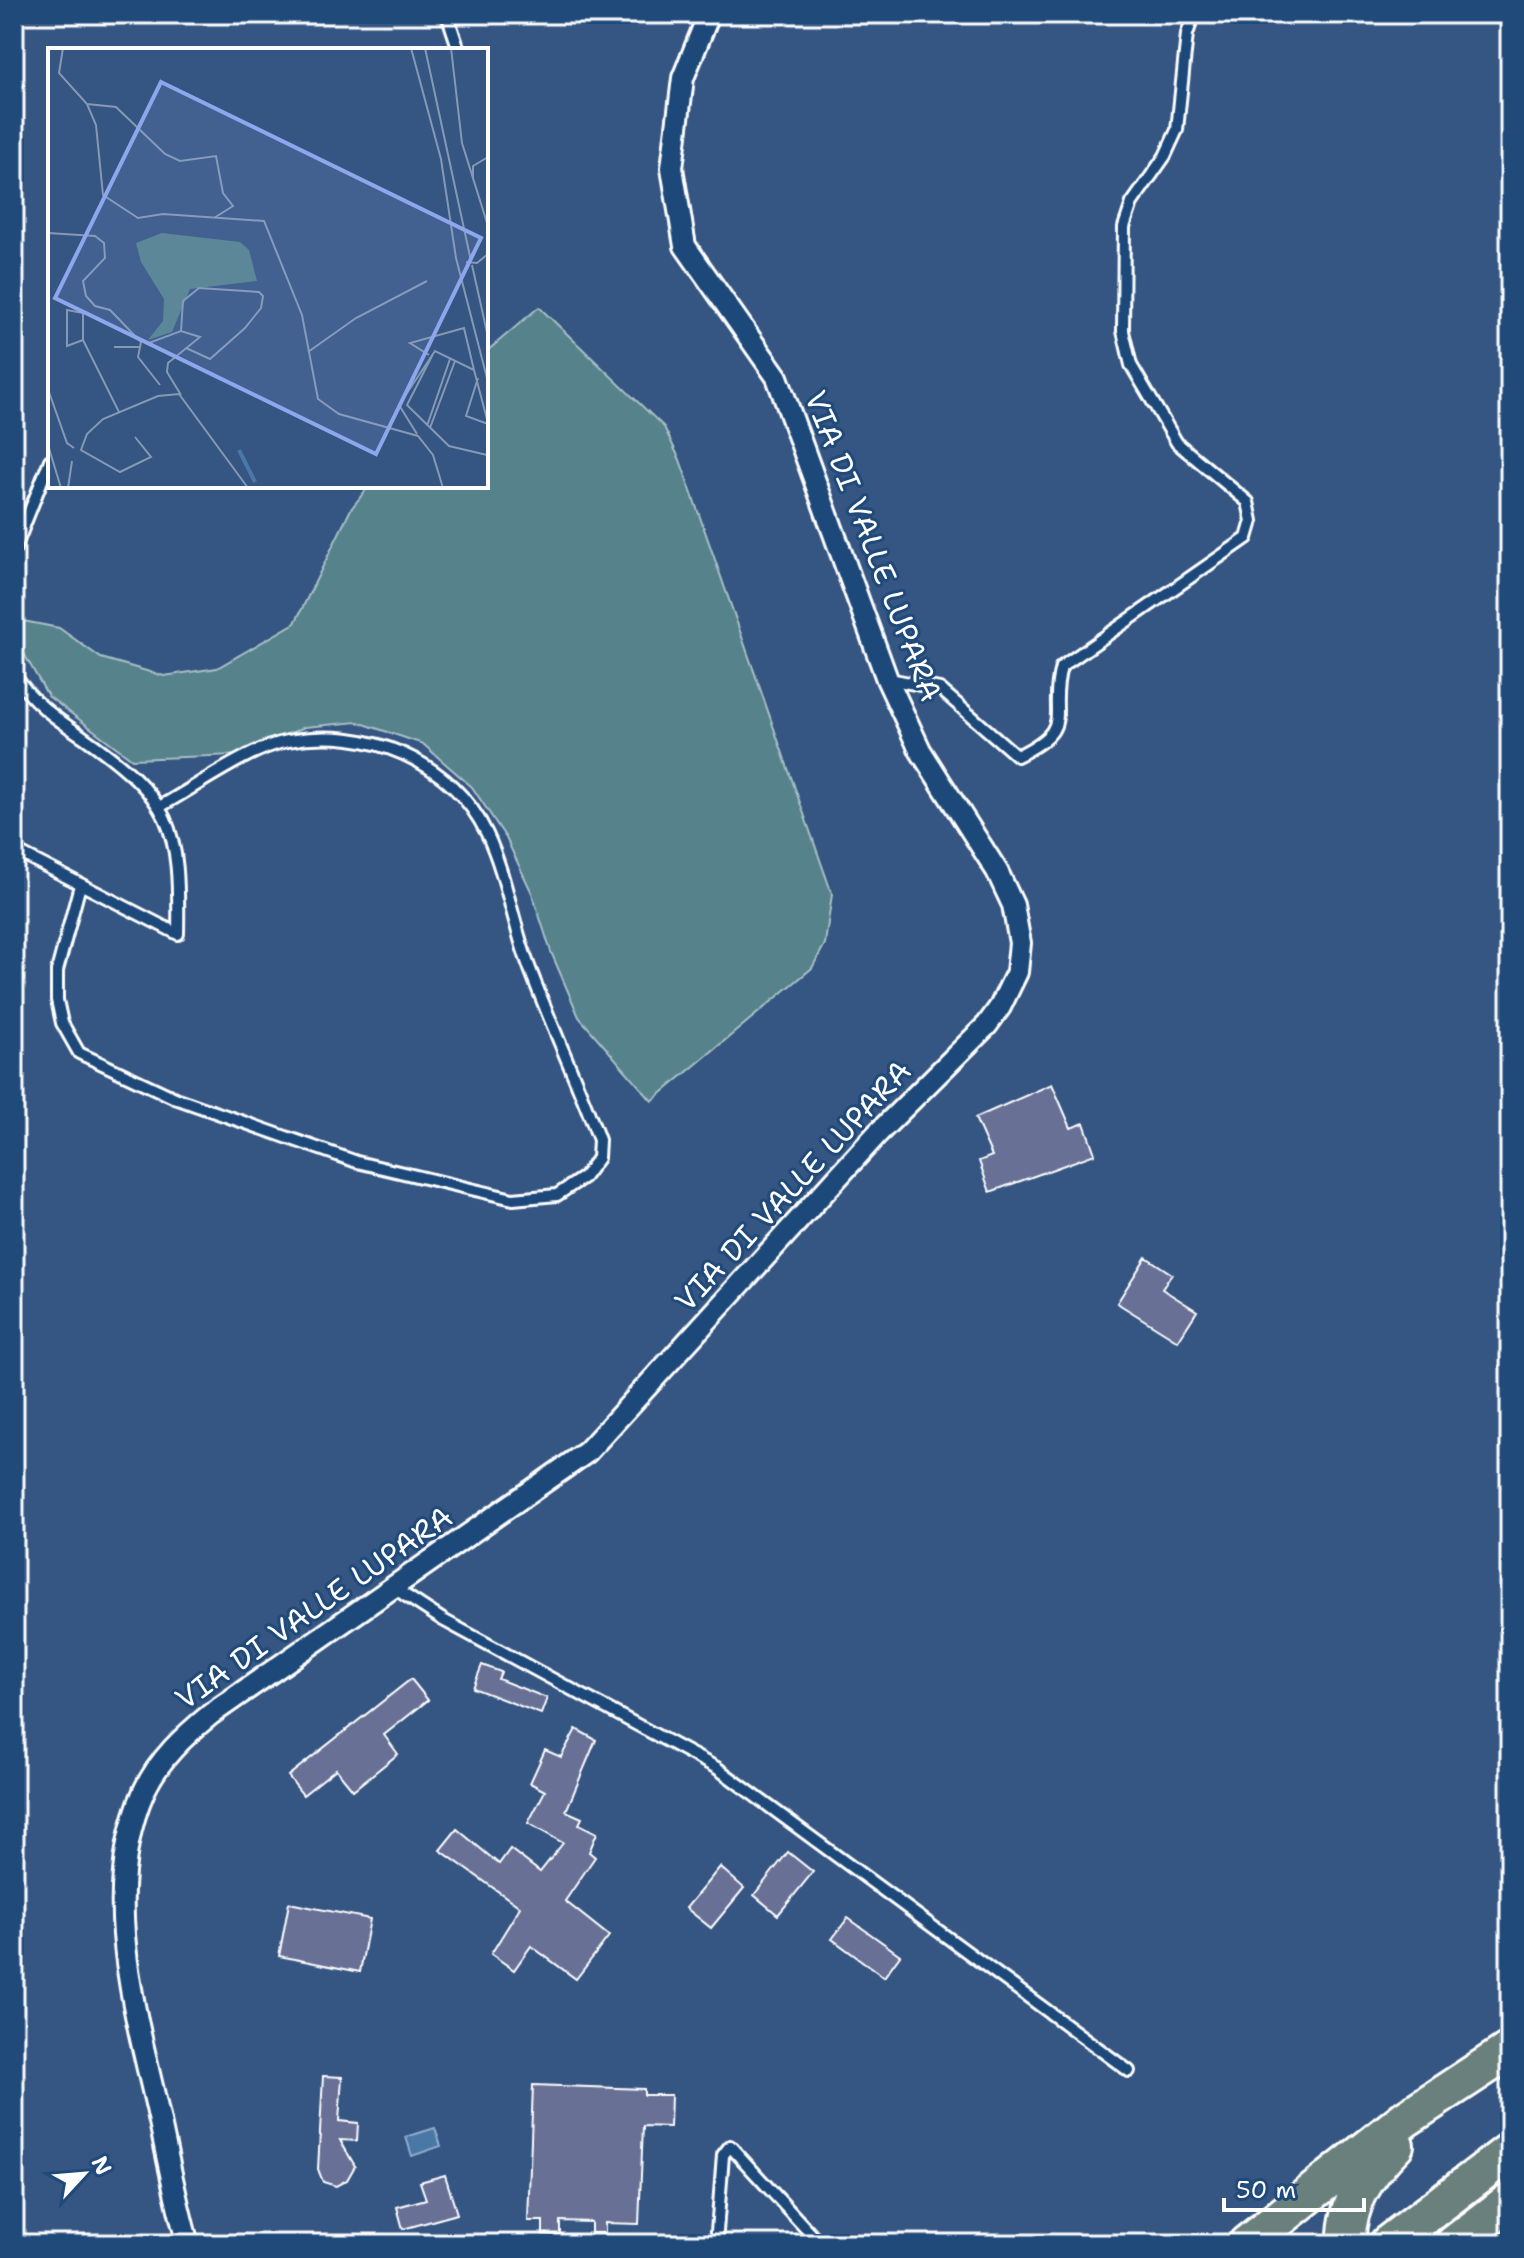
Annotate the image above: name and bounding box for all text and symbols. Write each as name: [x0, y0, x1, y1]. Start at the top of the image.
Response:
inset map: [48, 48, 488, 488]
street label: VIA DI VALLE LUPARA: [795, 385, 952, 707]
street label: VIA DI VALLE LUPARA: [665, 1051, 920, 1320]
street label: VIA DI VALLE LUPARA: [167, 1496, 461, 1719]
north arrow: [44, 2134, 124, 2214]
text: N: [85, 2151, 118, 2180]
scale bar: [1224, 2162, 1364, 2212]
text: 50 m: [1236, 2174, 1296, 2206]

